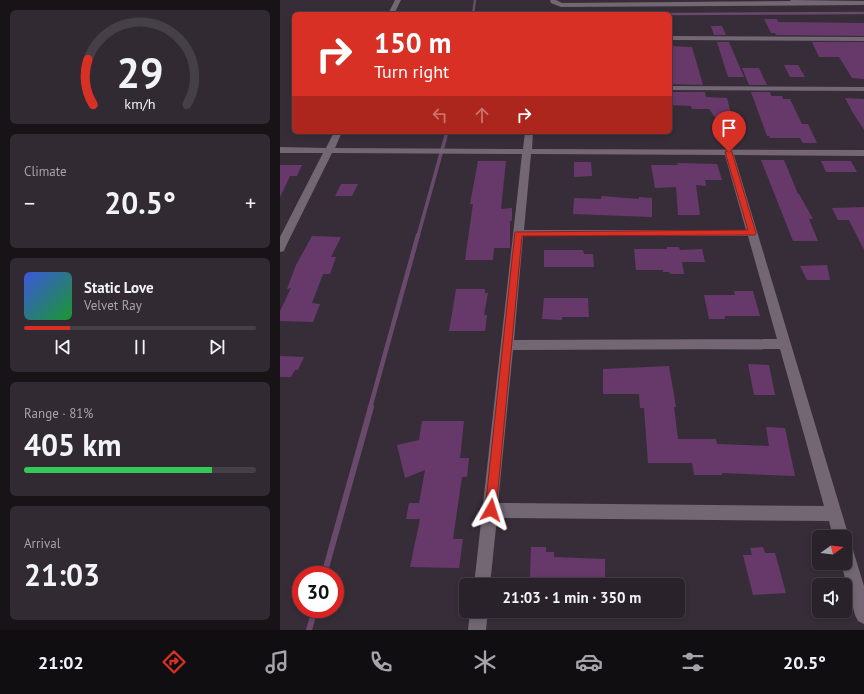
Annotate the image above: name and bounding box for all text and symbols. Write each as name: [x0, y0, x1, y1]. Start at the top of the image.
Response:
text: 150 m: [374, 24, 451, 61]
icon: right: [308, 28, 360, 80]
text: 29: [116, 46, 164, 99]
text: Turn right: [374, 60, 449, 83]
text: km/h: [124, 94, 156, 113]
icon: left: [429, 104, 451, 126]
icon: ahead: [471, 104, 493, 126]
icon: right: [513, 104, 535, 126]
pin: [712, 111, 746, 152]
icon: arrive: [718, 117, 740, 139]
text: Climate: [24, 163, 67, 180]
text: 20.5°: [104, 183, 176, 222]
text: −: [24, 189, 35, 217]
text: +: [245, 189, 256, 217]
text: Static Love: [84, 278, 154, 297]
text: Velvet Ray: [84, 297, 142, 314]
icon: previous: [52, 336, 74, 358]
icon: pause: [129, 336, 151, 358]
icon: next: [206, 336, 228, 358]
text: Range · 81%: [24, 405, 93, 422]
text: 405 km: [24, 425, 122, 464]
position arrow: [470, 489, 512, 531]
north arrow: [812, 530, 852, 570]
map controls: [812, 530, 852, 618]
text: Arrival: [24, 535, 60, 552]
text: 21:03: [24, 555, 100, 594]
speed limit sign: 30: [292, 566, 344, 618]
button: sound: [812, 578, 852, 618]
text: 21:03 · 1 min · 350 m: [503, 588, 641, 607]
icon: directions: [160, 648, 188, 676]
icon: music: [263, 648, 291, 676]
icon: phone: [367, 648, 395, 676]
icon: climate: [471, 648, 499, 676]
icon: car: [575, 648, 603, 676]
icon: filters: [679, 648, 707, 676]
text: 21:02: [38, 651, 84, 674]
text: 20.5°: [783, 651, 826, 674]

